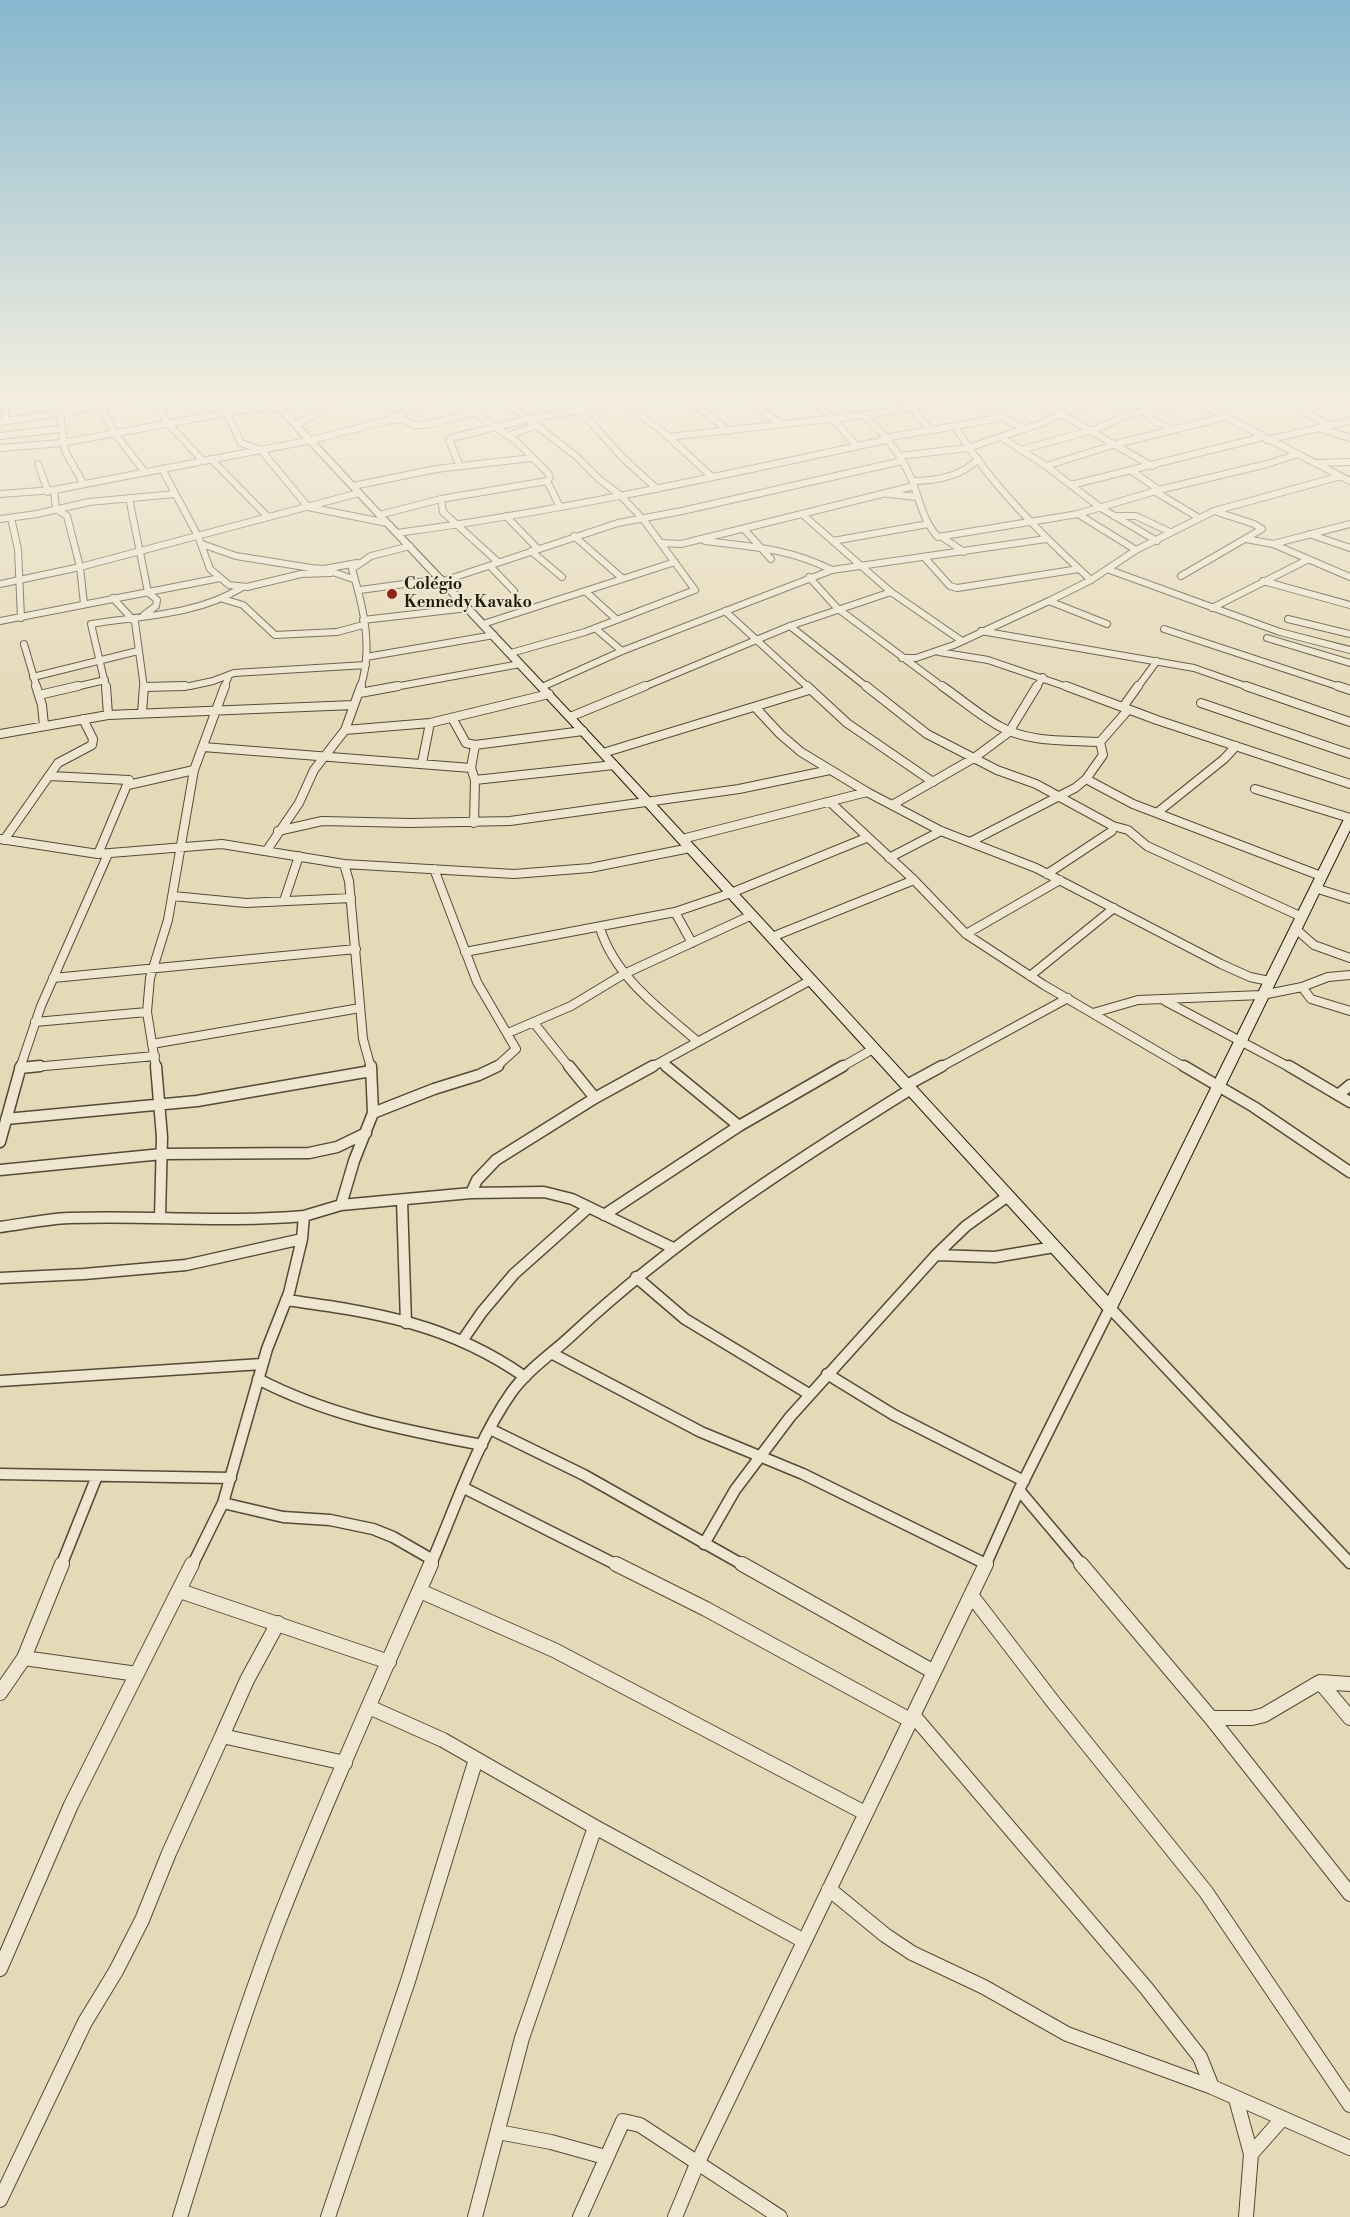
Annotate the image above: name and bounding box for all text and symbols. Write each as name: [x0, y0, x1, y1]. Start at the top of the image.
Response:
place label: Colégio Kennedy Kavako: [404, 575, 532, 613]
marker: Colégio Kennedy Kavako: [385, 587, 399, 601]

